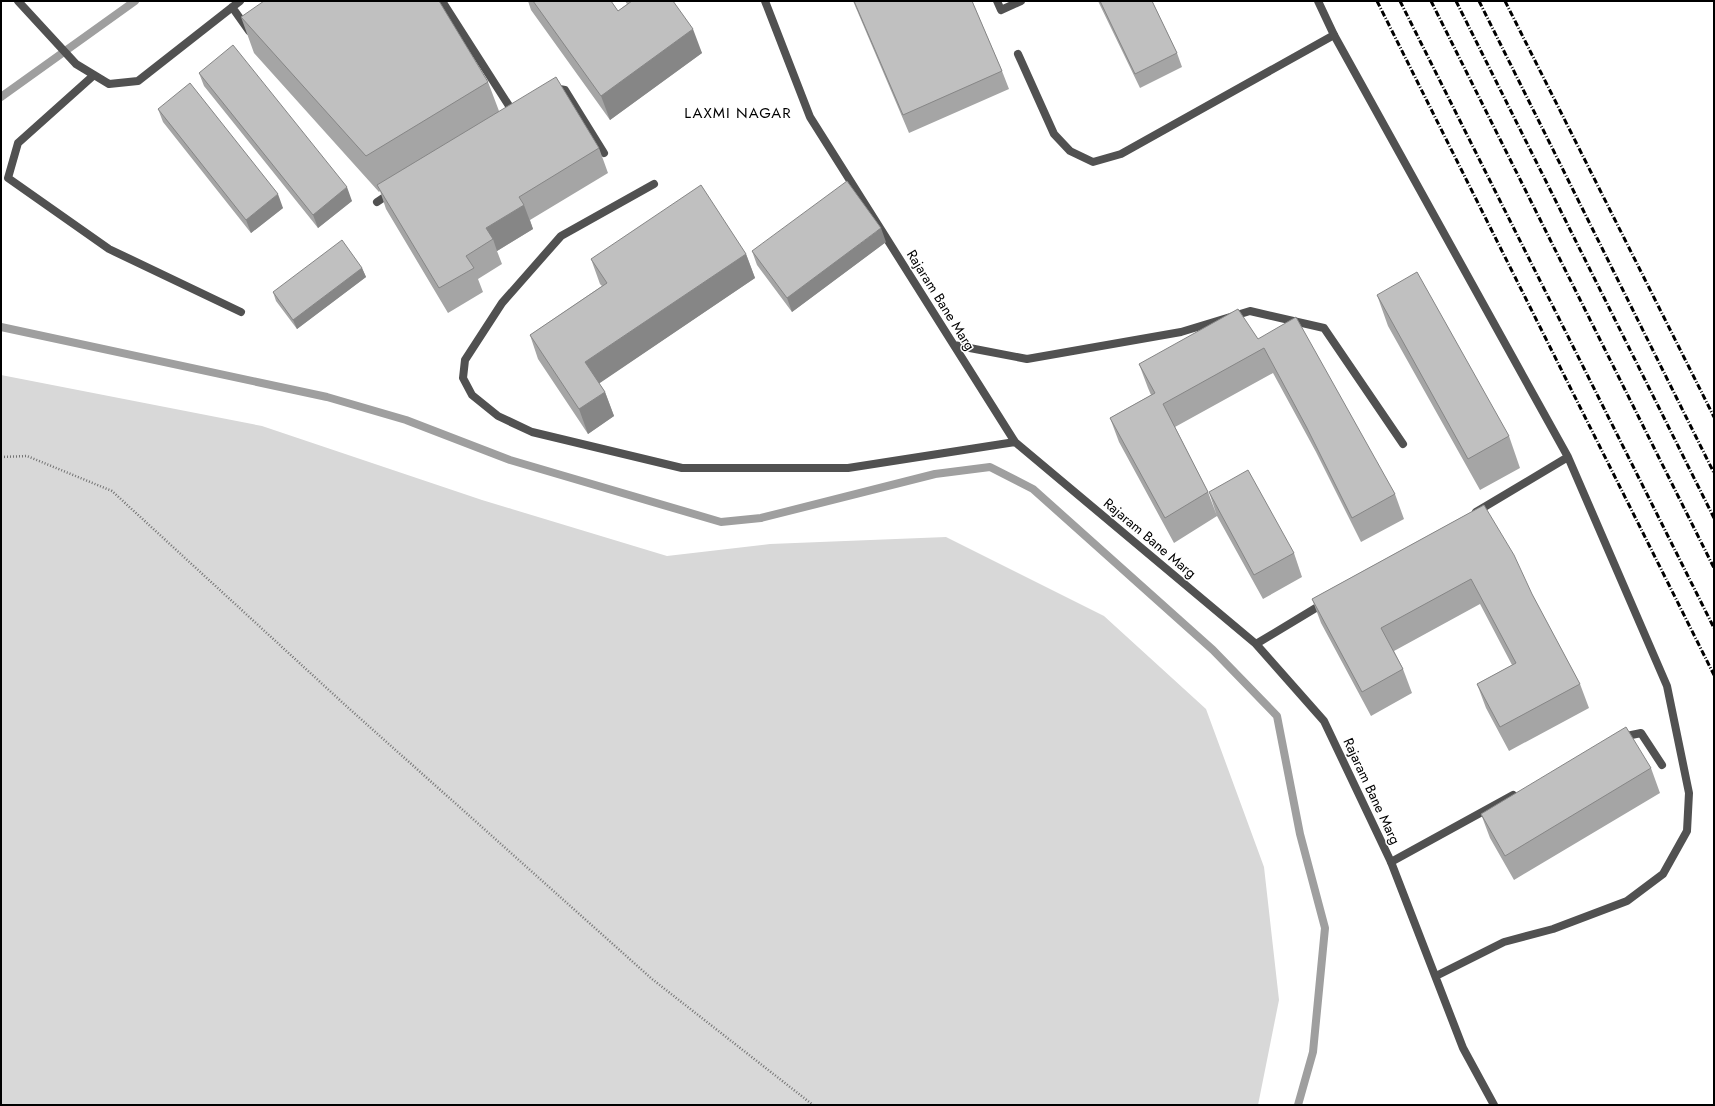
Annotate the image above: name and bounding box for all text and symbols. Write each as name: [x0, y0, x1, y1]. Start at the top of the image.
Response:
district label: LAXMI NAGAR: [684, 102, 792, 124]
street label: Rajaram Bane Marg: [902, 246, 980, 354]
street label: Rajaram Bane Marg: [1099, 493, 1201, 583]
street label: Rajaram Bane Marg: [1339, 734, 1405, 848]

